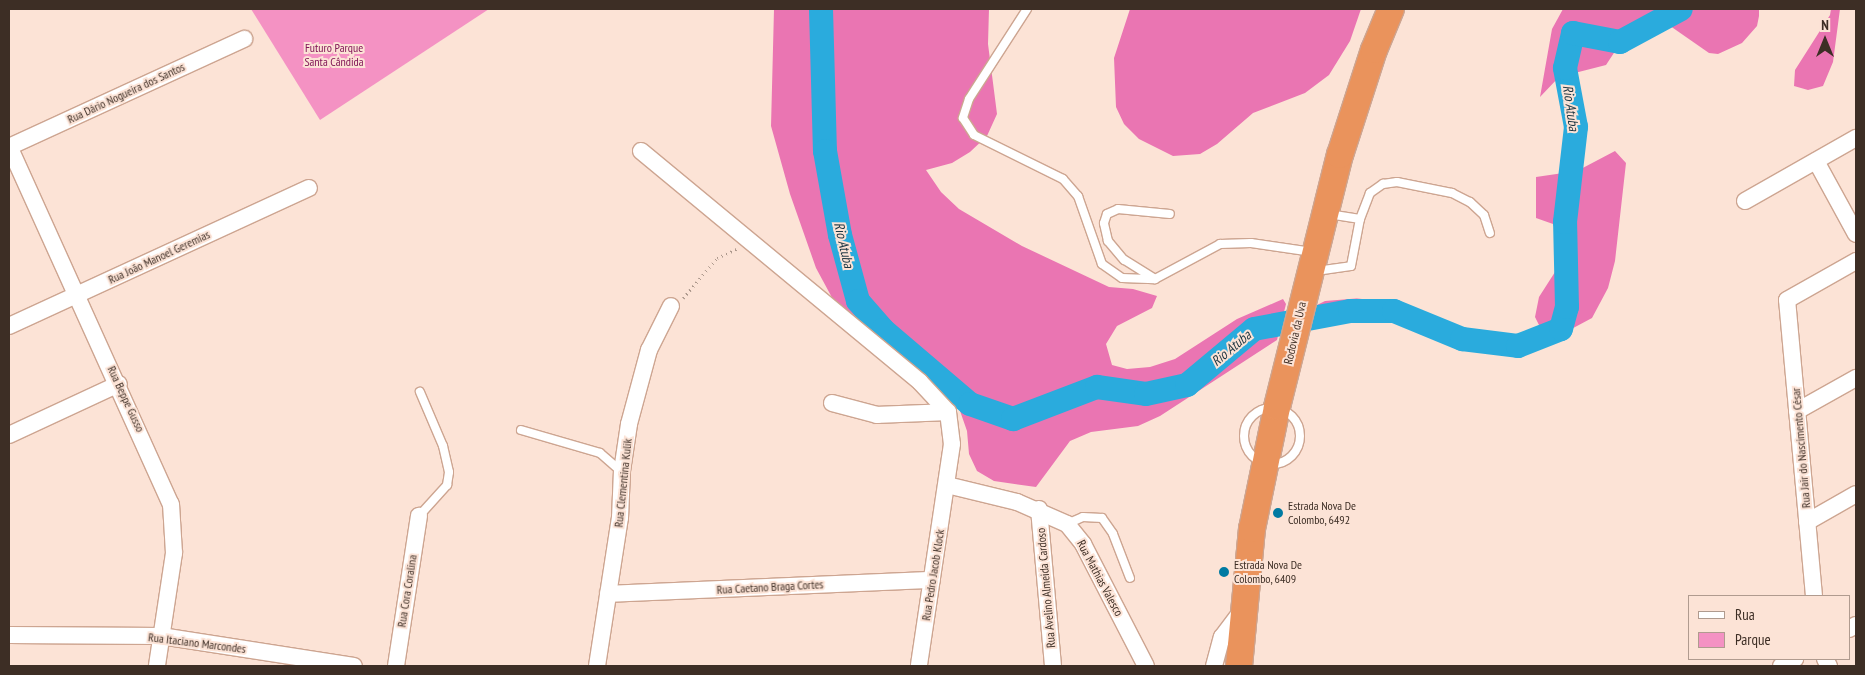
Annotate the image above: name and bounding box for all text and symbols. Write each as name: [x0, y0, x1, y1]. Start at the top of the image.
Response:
north arrow: [1800, 15, 1850, 65]
text: N: [1821, 16, 1829, 34]
park label: Futuro Parque Santa Cândida: [304, 41, 364, 69]
street label: Rua Dário Nogueira dos Santos: [65, 59, 187, 127]
water label: Rio Atuba: [1559, 84, 1583, 132]
water label: Rio Atuba: [831, 220, 857, 270]
street label: Rua João Manoel Geremias: [106, 227, 212, 287]
street label: Rodovia da Uva: [1281, 300, 1309, 366]
water label: Rio Atuba: [1208, 327, 1254, 369]
street label: Rua Beppe Gusso: [104, 364, 148, 434]
street label: Rua Jair do Nascimento César: [1789, 387, 1813, 509]
street label: Rua Clementina Kulik: [611, 438, 635, 528]
place label: Estrada Nova De Colombo, 6492: [1288, 499, 1356, 527]
marker: Estrada Nova De Colombo, 6492: [1272, 507, 1284, 519]
street label: Rua Avelino Almeida Cardoso: [1034, 527, 1058, 649]
street label: Rua Pedro Jacob Klock: [919, 528, 947, 622]
street label: Rua Mathias Valesco: [1074, 537, 1126, 619]
street label: Rua Cora Coralina: [394, 554, 420, 628]
place label: Estrada Nova De Colombo, 6409: [1234, 558, 1302, 586]
marker: Estrada Nova De Colombo, 6409: [1218, 566, 1230, 578]
street label: Rua Caetano Braga Cortes: [716, 577, 824, 597]
legend: [1688, 595, 1850, 660]
text: Rua: [1735, 605, 1755, 624]
street label: Rua Itaciano Marcondes: [147, 630, 247, 656]
text: Parque: [1735, 630, 1771, 649]

